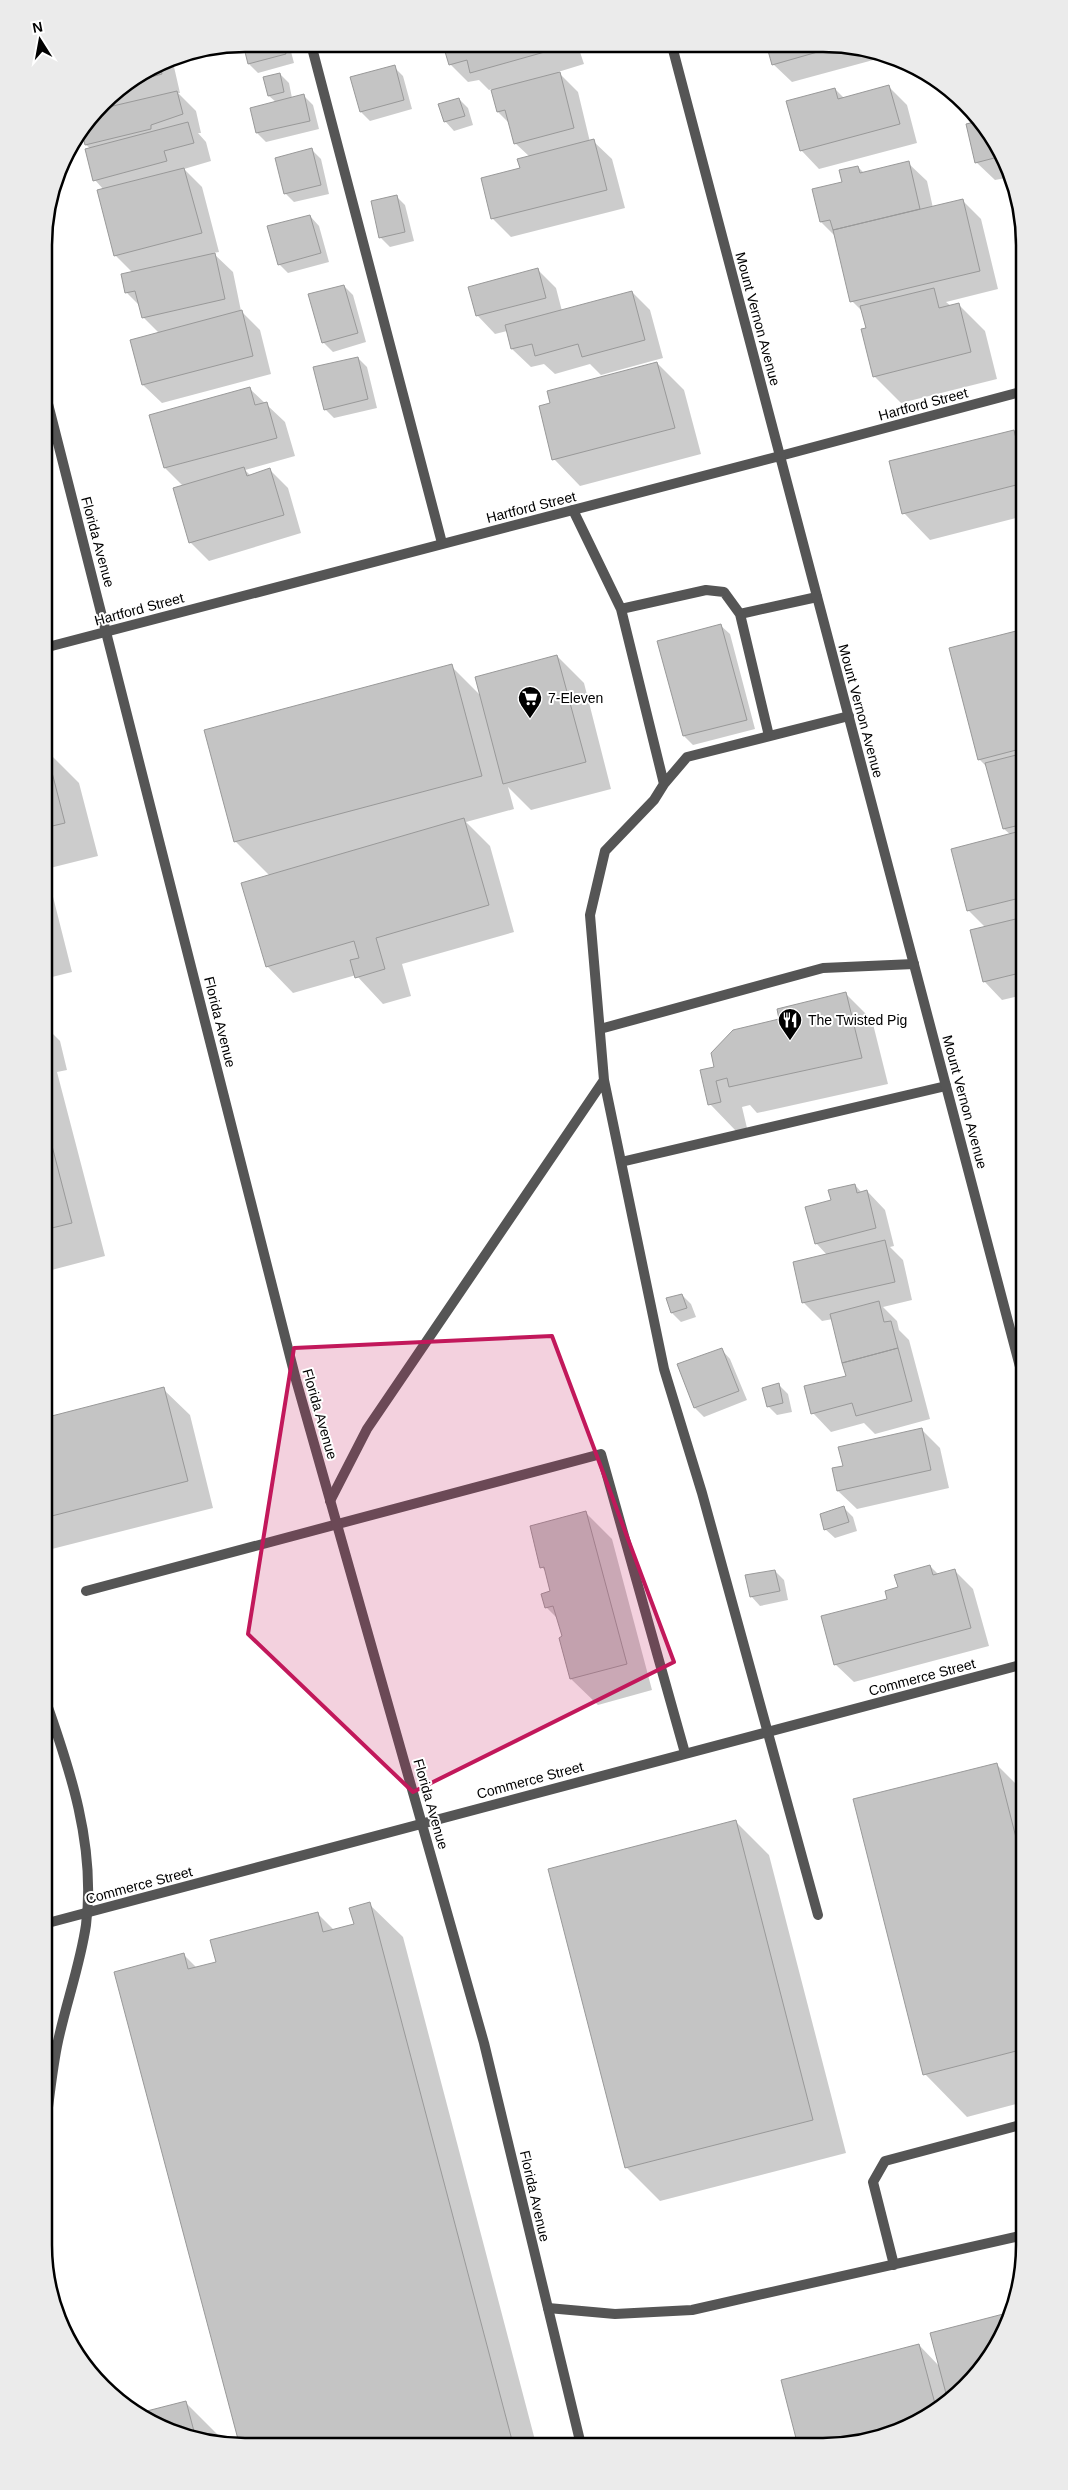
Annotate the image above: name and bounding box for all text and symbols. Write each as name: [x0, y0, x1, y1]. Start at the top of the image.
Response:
north arrow: [15, 15, 65, 65]
text: N: [31, 18, 44, 36]
street label: Mount Vernon Avenue: [732, 251, 784, 388]
street label: Hartford Street: [877, 384, 970, 424]
street label: Hartford Street: [485, 488, 578, 526]
street label: Florida Avenue: [78, 495, 118, 589]
street label: Hartford Street: [93, 589, 186, 629]
street label: Mount Vernon Avenue: [835, 643, 887, 780]
supermarket icon: 7-Eleven: [517, 685, 543, 719]
place label: 7-Eleven: [548, 690, 603, 706]
street label: Florida Avenue: [201, 975, 239, 1069]
restaurant icon: The Twisted Pig: [777, 1007, 803, 1041]
place label: The Twisted Pig: [808, 1012, 907, 1028]
street label: Mount Vernon Avenue: [939, 1034, 991, 1171]
street label: Florida Avenue: [299, 1367, 341, 1461]
street label: Commerce Street: [867, 1655, 977, 1699]
street label: Florida Avenue: [410, 1757, 452, 1851]
street label: Commerce Street: [475, 1758, 585, 1802]
street label: Commerce Street: [84, 1863, 194, 1907]
street label: Florida Avenue: [517, 2149, 553, 2243]

